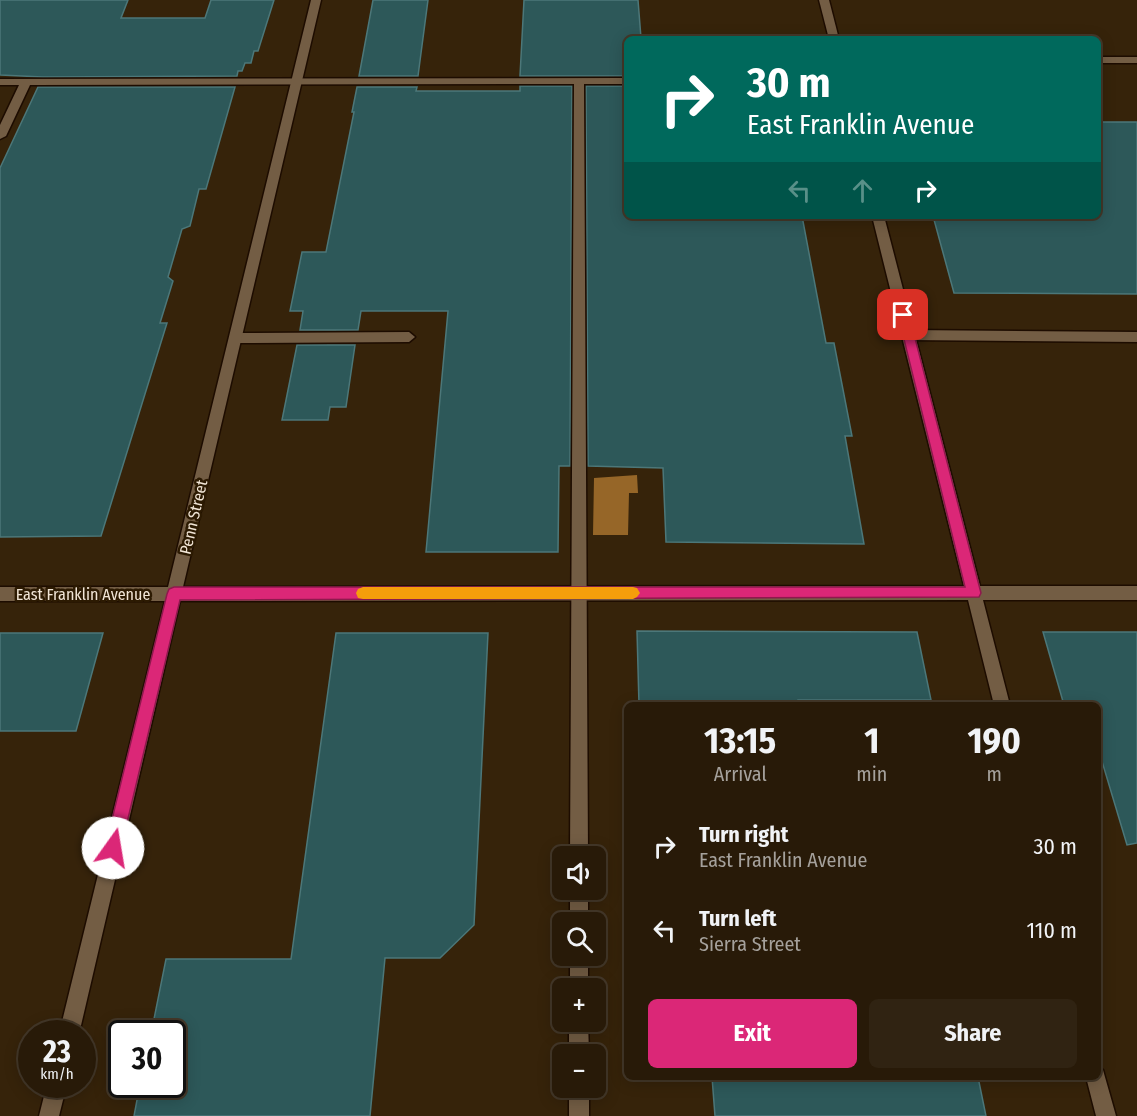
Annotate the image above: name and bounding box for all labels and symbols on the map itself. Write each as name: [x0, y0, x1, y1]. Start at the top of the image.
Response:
pin: [877, 289, 928, 340]
street label: Penn Street: [176, 477, 211, 556]
street label: East Franklin Avenue: [16, 585, 150, 604]
position arrow: [81, 816, 145, 880]
speed limit sign: 30: [108, 1020, 186, 1098]

